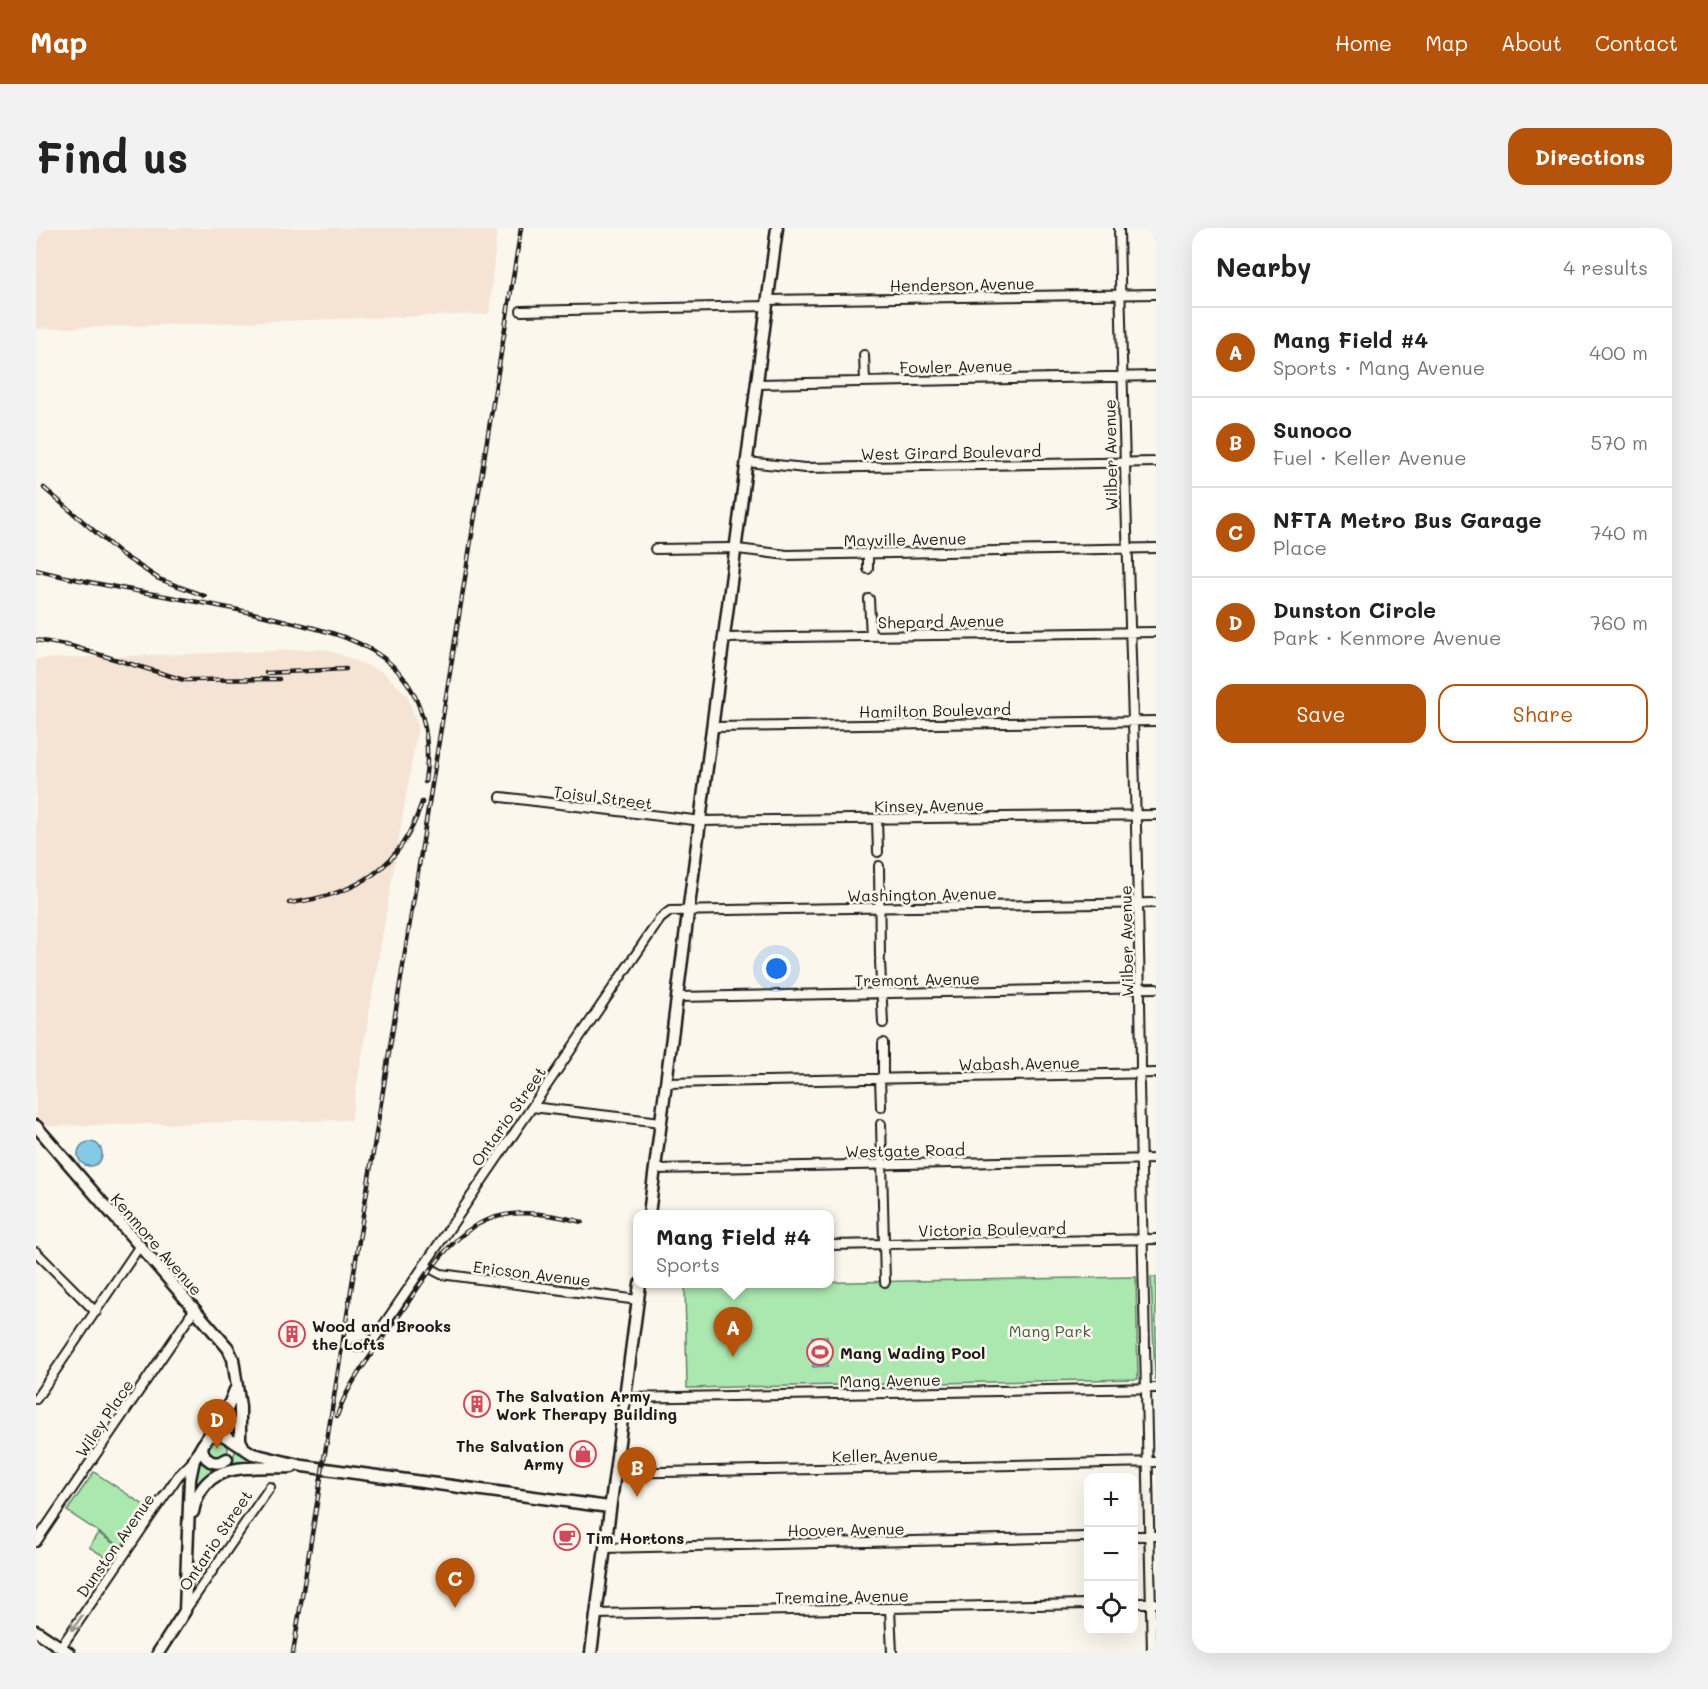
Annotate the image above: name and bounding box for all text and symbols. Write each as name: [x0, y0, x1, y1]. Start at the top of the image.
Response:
text: Map: [30, 24, 87, 60]
text: Home: [1335, 29, 1392, 56]
text: Map: [1425, 29, 1468, 56]
text: About: [1501, 29, 1562, 56]
text: Contact: [1595, 29, 1678, 56]
button: Directions: [1508, 128, 1672, 185]
text: Find us: [36, 129, 188, 184]
text: Nearby: [1216, 250, 1311, 284]
text: 4 results: [1563, 254, 1648, 280]
street label: Henderson Avenue: [889, 272, 1035, 296]
text: Mang Field #4: [1273, 325, 1428, 354]
text: A: [1229, 339, 1242, 365]
text: 400 m: [1589, 339, 1648, 365]
text: Sports · Mang Avenue: [1273, 354, 1485, 380]
street label: Fowler Avenue: [899, 355, 1013, 377]
street label: Wilber Avenue: [1099, 399, 1121, 511]
text: Sunoco: [1273, 415, 1352, 444]
text: B: [1229, 429, 1242, 455]
text: 570 m: [1591, 429, 1648, 455]
street label: West Girard Boulevard: [861, 440, 1041, 464]
text: Fuel · Keller Avenue: [1273, 444, 1467, 470]
text: NFTA Metro Bus Garage: [1273, 505, 1542, 534]
text: C: [1228, 519, 1243, 545]
text: 740 m: [1590, 519, 1648, 545]
street label: Mayville Avenue: [843, 527, 967, 551]
text: Place: [1273, 534, 1327, 560]
text: Dunston Circle: [1273, 595, 1436, 624]
street label: Shepard Avenue: [878, 609, 1004, 633]
text: D: [1228, 609, 1243, 635]
text: 760 m: [1590, 609, 1648, 635]
text: Park · Kenmore Avenue: [1273, 624, 1501, 650]
button: Save: [1216, 684, 1426, 743]
button: Share: [1438, 684, 1648, 743]
street label: Hamilton Boulevard: [859, 698, 1011, 722]
street label: Toisul Street: [552, 780, 654, 814]
street label: Kinsey Avenue: [874, 794, 984, 816]
street label: Washington Avenue: [847, 882, 997, 906]
street label: Wilber Avenue: [1115, 885, 1137, 997]
your location: [762, 954, 791, 983]
street label: Tremont Avenue: [854, 967, 980, 991]
street label: Wabash Avenue: [958, 1051, 1080, 1075]
street label: Ontario Street: [466, 1062, 550, 1170]
street label: Westgate Road: [845, 1138, 965, 1162]
street label: Kenmore Avenue: [107, 1188, 207, 1300]
popup: [633, 1210, 834, 1288]
street label: Victoria Boulevard: [918, 1217, 1066, 1241]
text: Mang Field #4: [656, 1222, 811, 1251]
text: Sports: [656, 1251, 720, 1277]
street label: Ericson Avenue: [472, 1255, 592, 1291]
pin: A: [714, 1308, 752, 1357]
place label: Wood and Brooks the Lofts: [312, 1315, 451, 1354]
building icon: Wood and Brooks the Lofts: [277, 1319, 307, 1349]
park label: Mang Park: [1009, 1320, 1091, 1341]
sports icon: Mang Wading Pool: [805, 1337, 835, 1367]
place label: Mang Wading Pool: [840, 1342, 985, 1363]
street label: Mang Avenue: [839, 1369, 941, 1391]
street label: Wiley Place: [70, 1375, 138, 1461]
place label: The Salvation Army Work Therapy Building: [496, 1385, 677, 1424]
building icon: The Salvation Army Work Therapy Building: [462, 1389, 492, 1419]
pin: D: [198, 1400, 237, 1449]
place label: The Salvation Army: [456, 1435, 564, 1474]
shop icon: The Salvation Army: [568, 1439, 598, 1469]
street label: Keller Avenue: [832, 1444, 938, 1466]
pin: B: [618, 1448, 656, 1497]
map controls: [1084, 1473, 1138, 1635]
button: +: [1084, 1473, 1138, 1527]
street label: Ontario Street: [174, 1486, 256, 1594]
street label: Dunston Avenue: [71, 1489, 159, 1601]
street label: Hoover Avenue: [787, 1517, 905, 1541]
cafe icon: Tim Hortons: [552, 1522, 582, 1552]
place label: Tim Hortons: [586, 1527, 684, 1548]
button: −: [1084, 1527, 1138, 1581]
pin: C: [436, 1558, 474, 1608]
button: locate: [1084, 1581, 1138, 1635]
street label: Tremaine Avenue: [775, 1584, 909, 1608]
one-way arrow: [71, 1615, 83, 1631]

